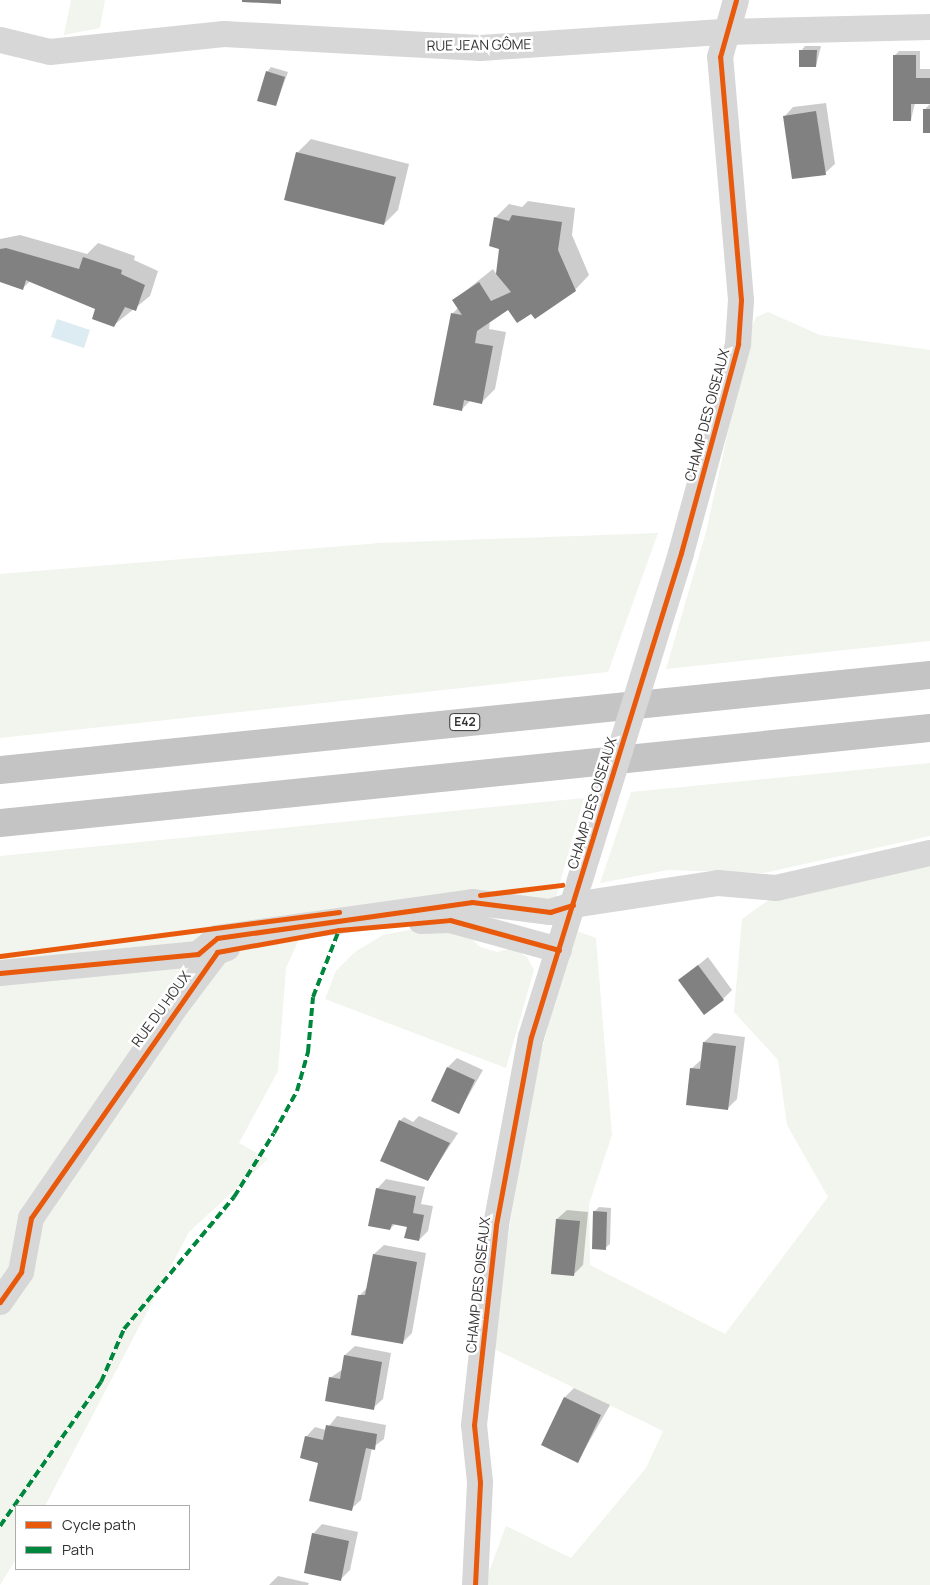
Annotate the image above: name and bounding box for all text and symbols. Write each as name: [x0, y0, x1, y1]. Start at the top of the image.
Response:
street label: RUE JEAN GÔME: [426, 36, 532, 54]
street label: CHAMP DES OISEAUX: [681, 347, 733, 483]
road number: E42: [449, 712, 481, 732]
street label: CHAMP DES OISEAUX: [564, 735, 620, 871]
street label: RUE DU HOUX: [128, 968, 194, 1050]
street label: CHAMP DES OISEAUX: [462, 1216, 494, 1354]
legend: [15, 1505, 190, 1570]
text: Cycle path: [62, 1514, 136, 1535]
text: Path: [62, 1539, 94, 1560]

